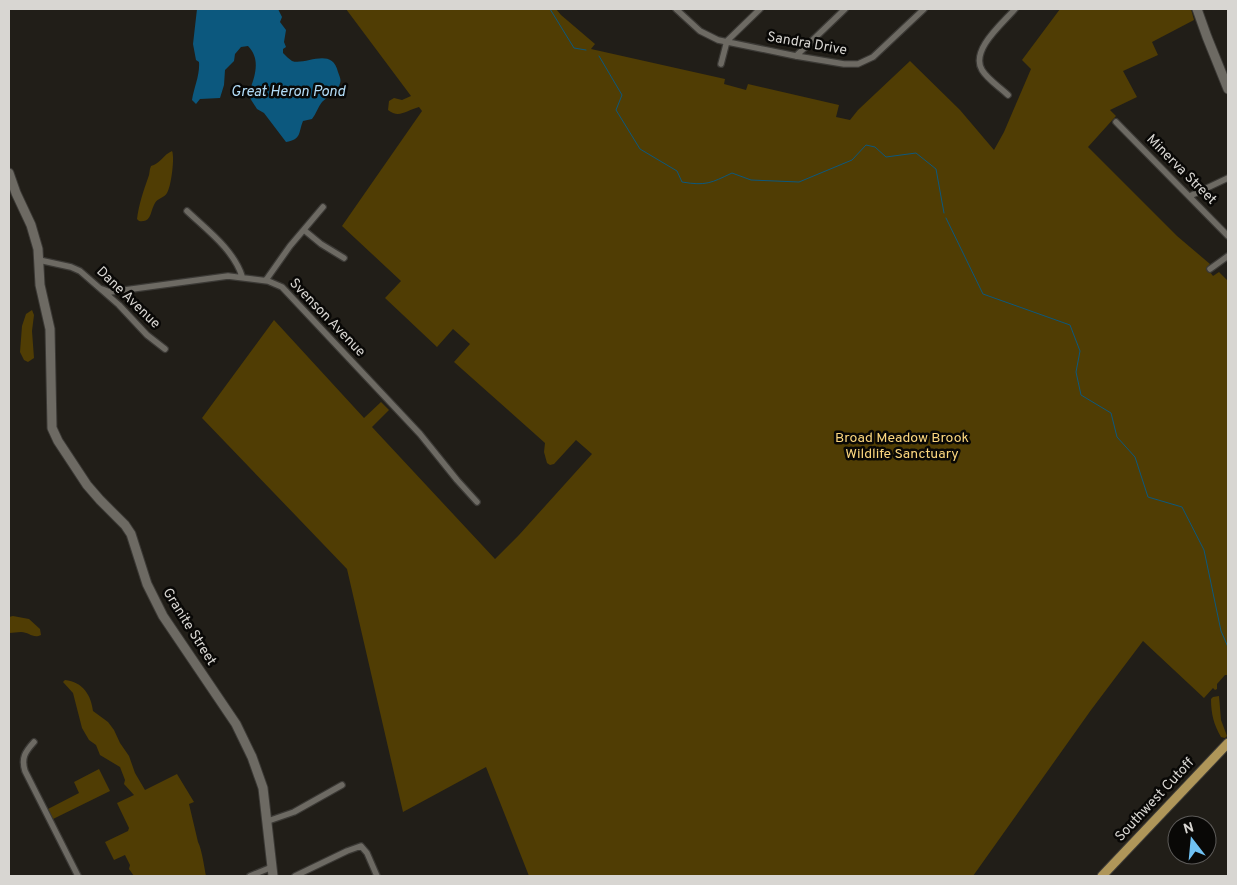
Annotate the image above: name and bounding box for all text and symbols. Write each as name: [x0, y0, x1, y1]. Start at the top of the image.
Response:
street label: Sandra Drive: [766, 29, 848, 59]
water label: Great Heron Pond: [231, 83, 346, 102]
street label: Minerva Street: [1142, 131, 1220, 209]
street label: Dane Avenue: [93, 263, 163, 333]
street label: Svenson Avenue: [285, 275, 369, 361]
park label: Broad Meadow Brook Wildlife Sanctuary: [835, 430, 969, 463]
street label: Granite Street: [158, 585, 220, 669]
street label: Southwest Cutoff: [1112, 754, 1198, 845]
north arrow: [1167, 815, 1217, 865]
text: N: [1182, 819, 1196, 839]

